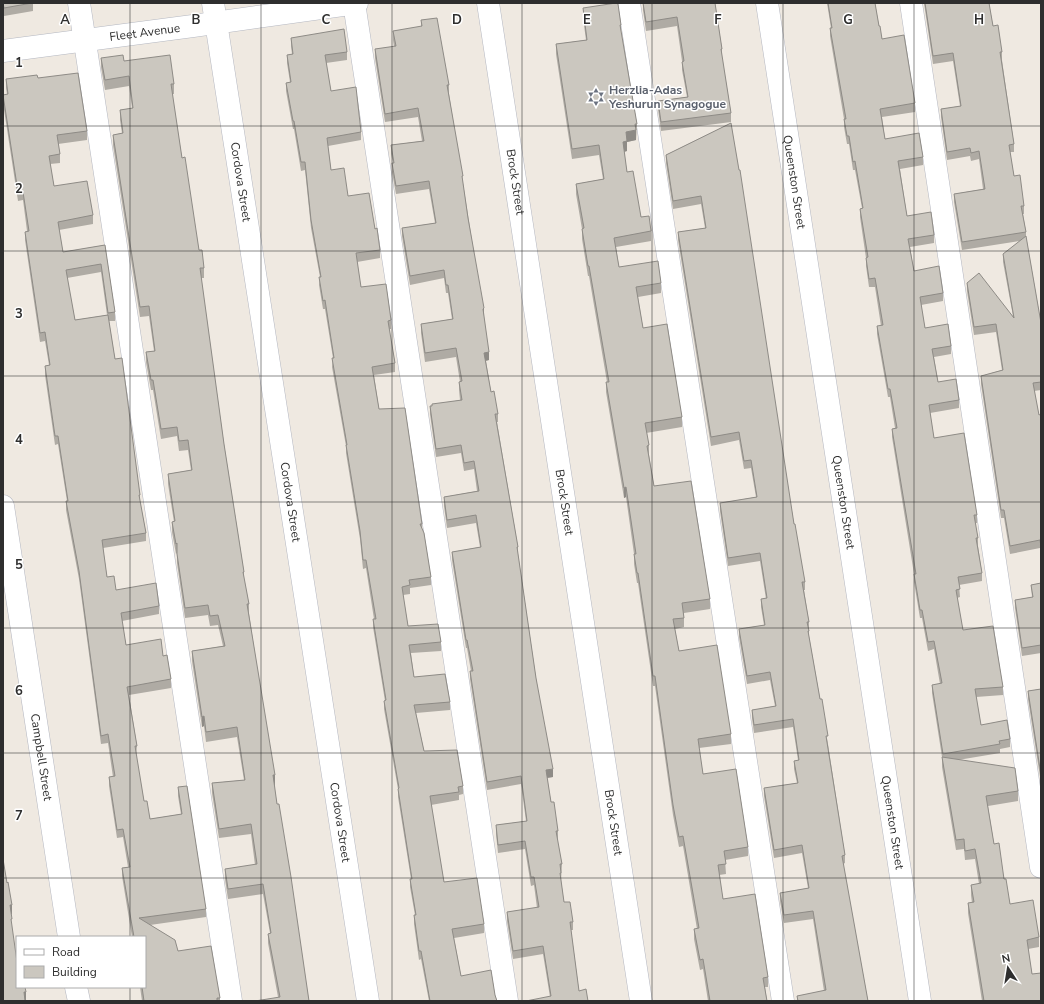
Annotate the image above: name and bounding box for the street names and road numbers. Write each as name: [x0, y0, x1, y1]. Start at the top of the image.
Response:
street label: Fleet Avenue: [109, 20, 181, 45]
street label: Queenston Street: [779, 134, 810, 231]
street label: Cordova Street: [227, 141, 255, 224]
street label: Brock Street: [502, 148, 528, 217]
street label: Queenston Street: [828, 454, 859, 551]
street label: Cordova Street: [276, 461, 305, 544]
street label: Brock Street: [552, 468, 578, 537]
street label: Campbell Street: [27, 712, 56, 803]
street label: Queenston Street: [878, 774, 908, 871]
street label: Cordova Street: [326, 781, 354, 864]
street label: Brock Street: [601, 788, 627, 857]

